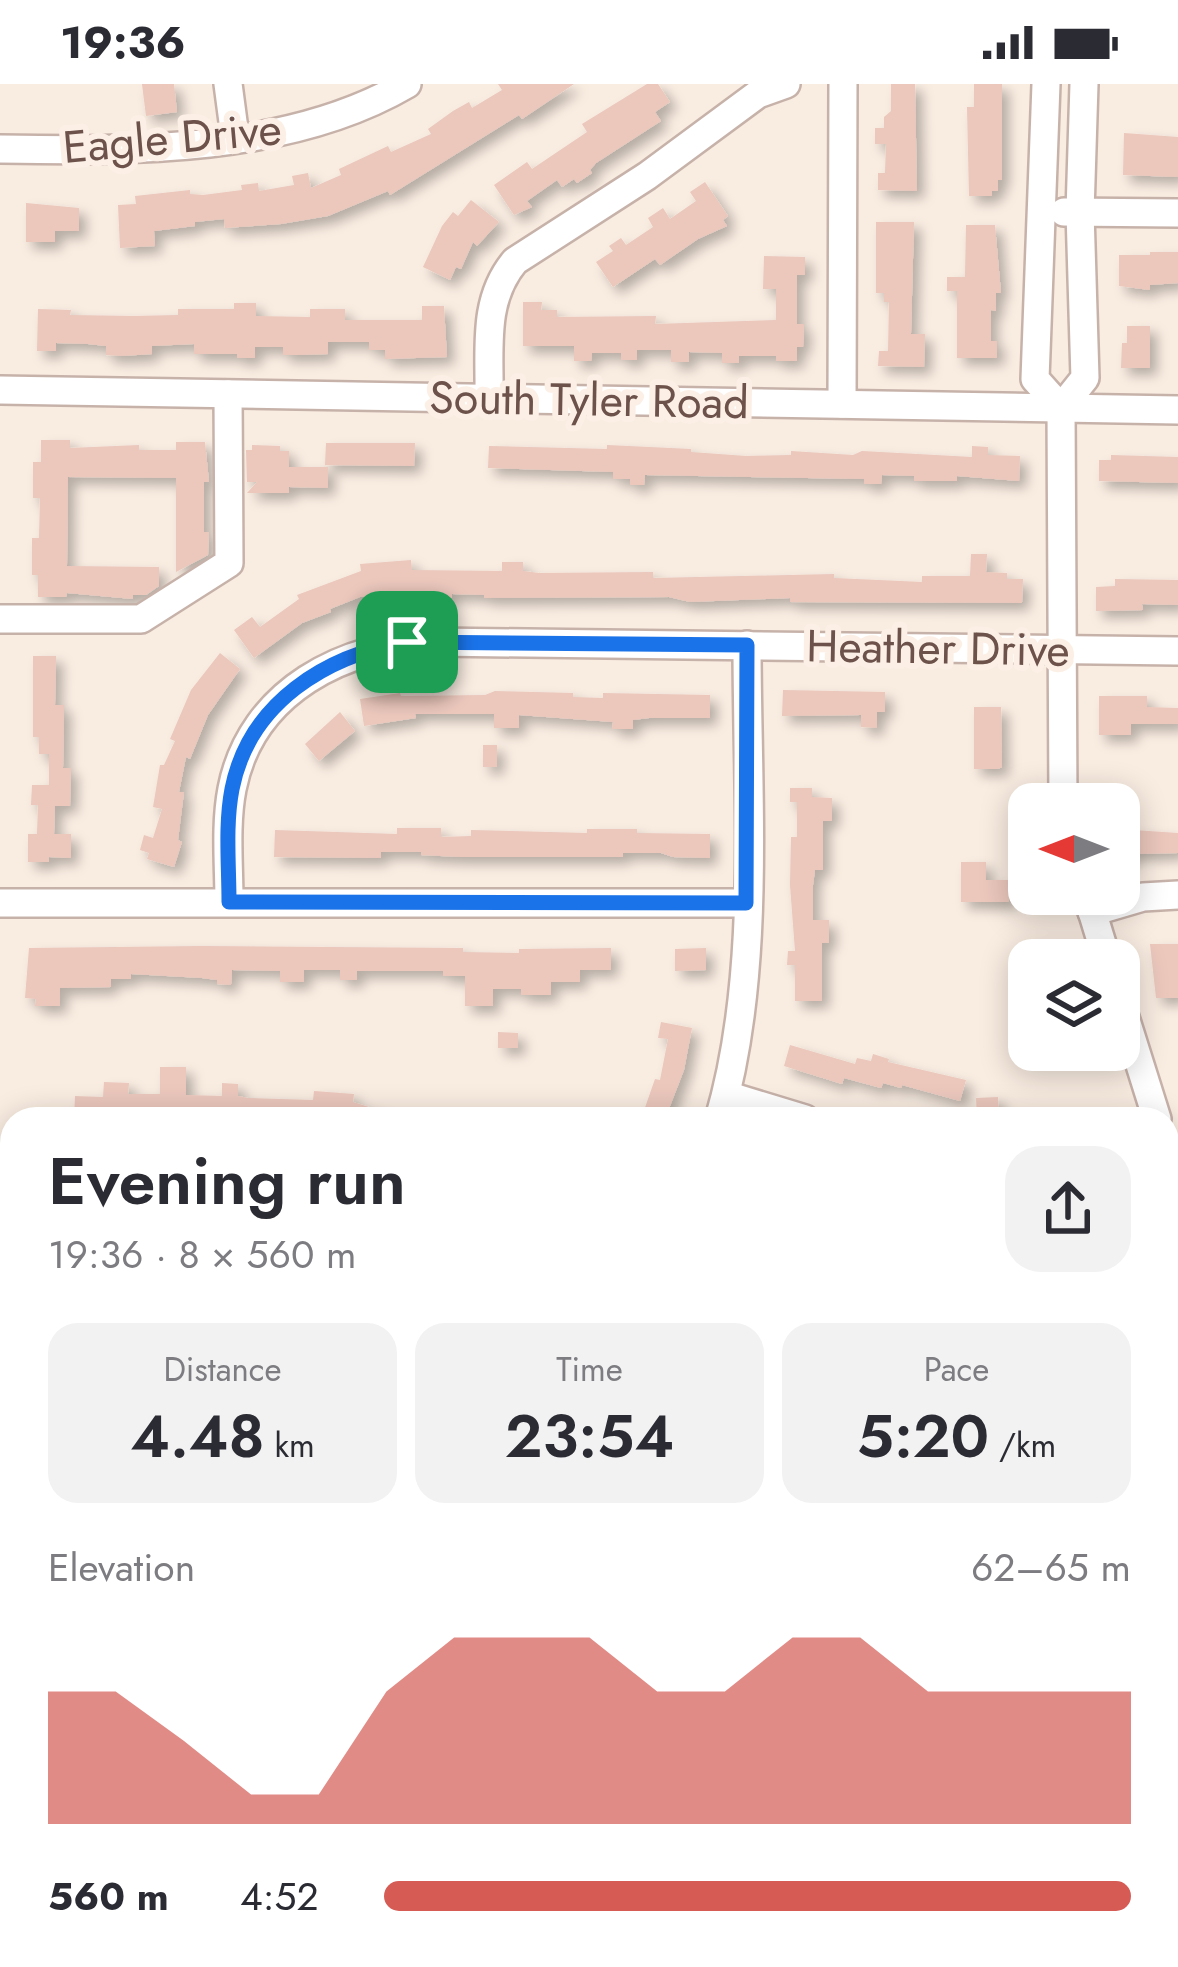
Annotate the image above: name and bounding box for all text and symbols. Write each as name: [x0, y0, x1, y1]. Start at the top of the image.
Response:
text: 19:36: [60, 10, 186, 75]
street label: Eagle Drive: [60, 96, 284, 180]
street label: South Tyler Road: [429, 365, 749, 435]
pin: [356, 591, 458, 693]
icon: arrive: [374, 609, 440, 675]
street label: Heather Drive: [806, 613, 1070, 683]
north arrow: [1008, 783, 1140, 915]
map controls: [1008, 783, 1140, 1071]
button: layers: [1008, 939, 1140, 1071]
text: Evening run: [48, 1133, 406, 1229]
button: share: [1005, 1146, 1131, 1272]
text: 19:36 · 8 × 560 m: [48, 1226, 357, 1283]
text: Distance: [163, 1346, 282, 1393]
text: Time: [556, 1346, 623, 1393]
text: Pace: [924, 1346, 989, 1393]
text: 4.48: [130, 1393, 265, 1480]
text: 23:54: [505, 1393, 674, 1480]
text: 5:20: [857, 1393, 989, 1480]
text: km: [265, 1422, 315, 1469]
text: /km: [989, 1422, 1056, 1469]
text: Elevation: [48, 1539, 195, 1596]
text: 62–65 m: [971, 1539, 1131, 1596]
text: 560 m: [48, 1868, 169, 1925]
text: 4:52: [240, 1868, 319, 1925]

